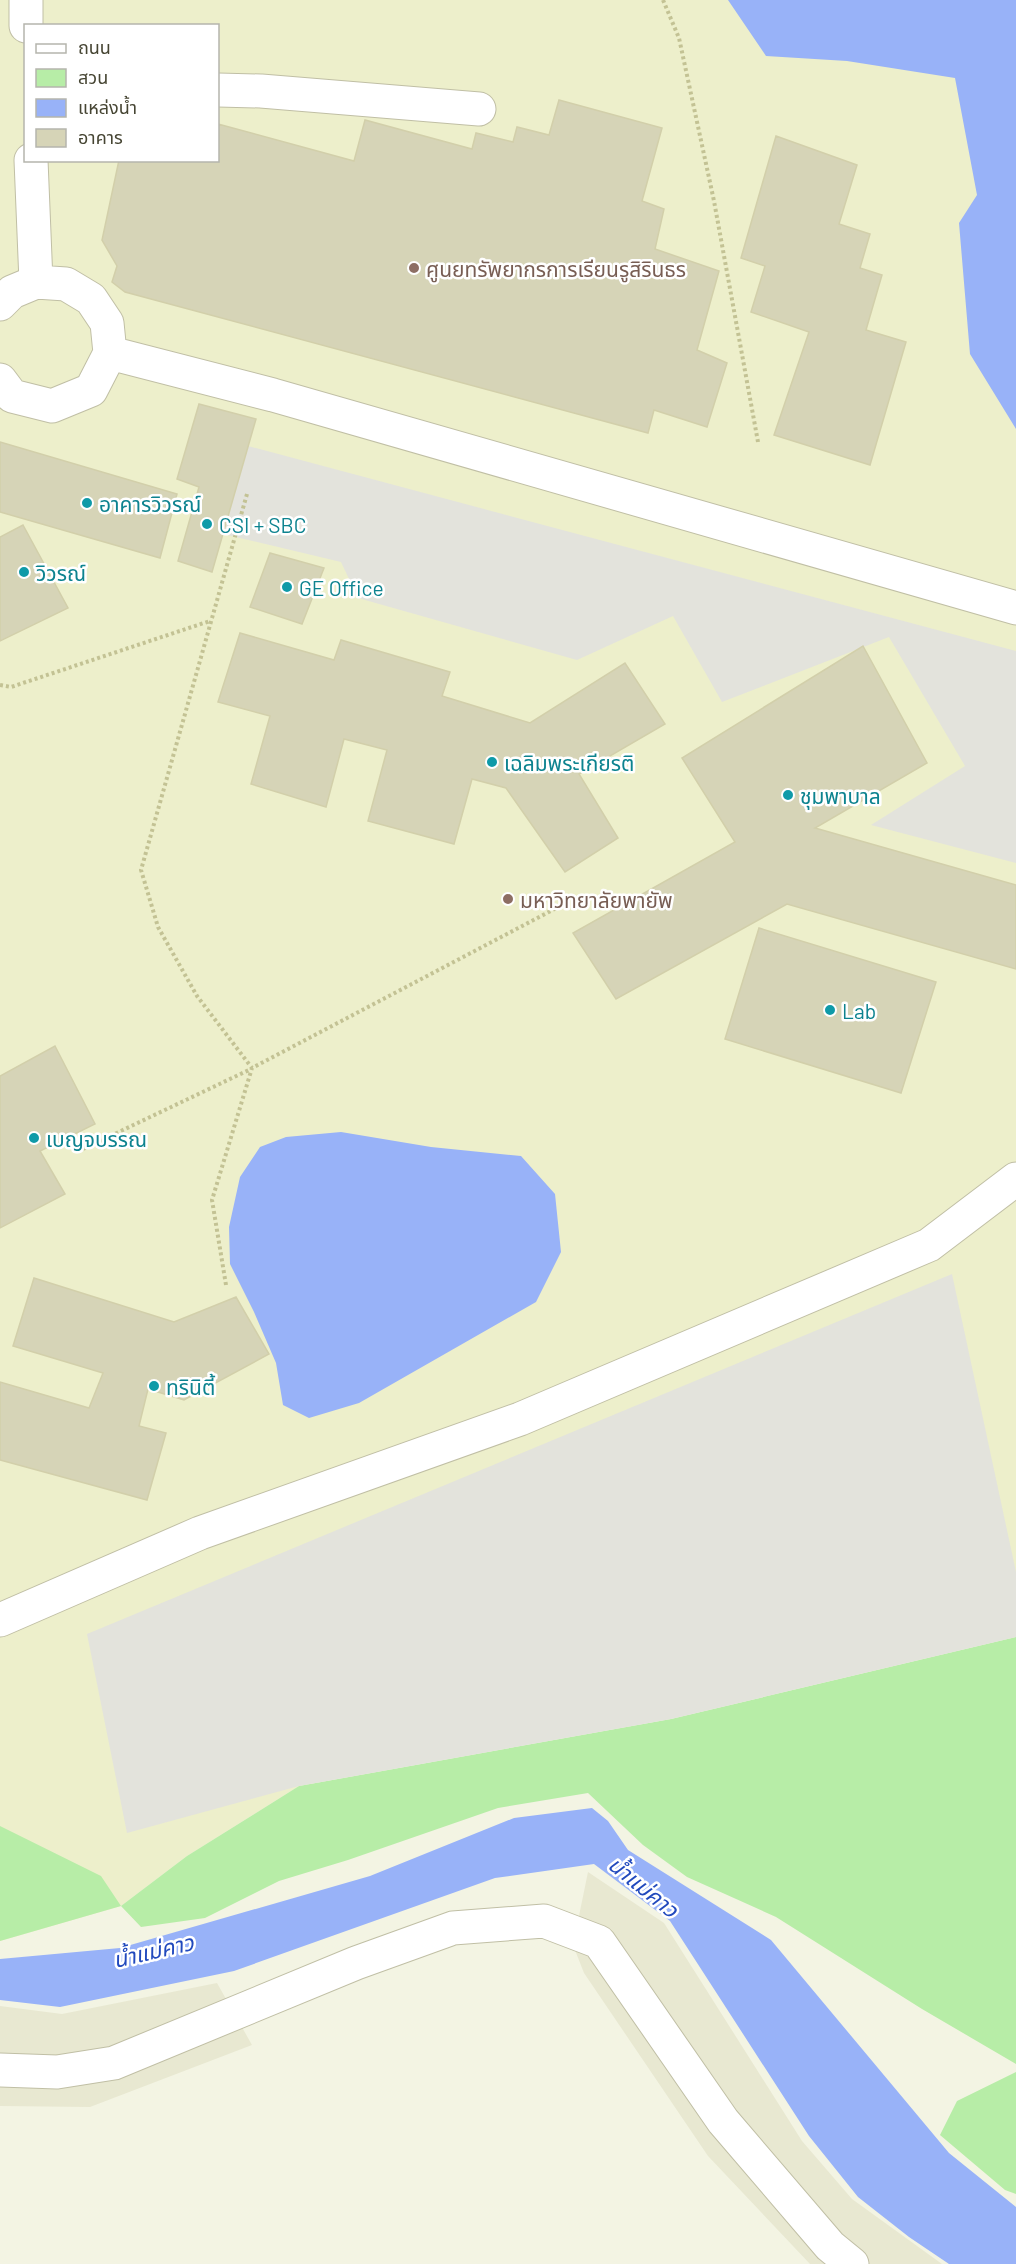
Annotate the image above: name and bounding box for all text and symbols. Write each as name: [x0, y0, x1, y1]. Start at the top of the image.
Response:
legend: [24, 24, 219, 162]
text: ถนน: [78, 36, 111, 58]
text: สวน: [78, 66, 108, 88]
text: แหล่งน้ำ: [78, 95, 137, 118]
text: อาคาร: [78, 126, 123, 148]
place label: ศูนยทรัพยากรการเรียนรูสิรินธร: [426, 256, 686, 283]
marker: ศูนยทรัพยากรการเรียนรูสิรินธร: [407, 261, 421, 275]
place label: อาคารวิวรณ์: [99, 491, 201, 516]
marker: อาคารวิวรณ์: [80, 496, 94, 510]
place label: CSI + SBC: [219, 512, 307, 537]
marker: CSI + SBC: [200, 517, 214, 531]
place label: วิวรณ์: [36, 560, 86, 585]
marker: วิวรณ์: [17, 565, 31, 579]
place label: GE Office: [299, 575, 384, 600]
marker: GE Office: [280, 580, 294, 594]
place label: เฉลิมพระเกียรติ: [504, 750, 634, 775]
marker: เฉลิมพระเกียรติ: [485, 755, 499, 769]
place label: ชุมพาบาล: [800, 783, 881, 810]
marker: ชุมพาบาล: [781, 788, 795, 802]
place label: มหาวิทยาลัยพายัพ: [520, 887, 673, 912]
marker: มหาวิทยาลัยพายัพ: [501, 892, 515, 906]
place label: Lab: [842, 998, 876, 1023]
marker: Lab: [823, 1003, 837, 1017]
place label: เบญจบรรณ: [46, 1126, 147, 1151]
marker: เบญจบรรณ: [27, 1131, 41, 1145]
place label: ทรินิตี้: [166, 1373, 215, 1399]
marker: ทรินิตี้: [147, 1379, 161, 1393]
water label: น้ำแม่คาว: [604, 1849, 685, 1923]
water label: น้ำแม่คาว: [110, 1927, 197, 1972]

